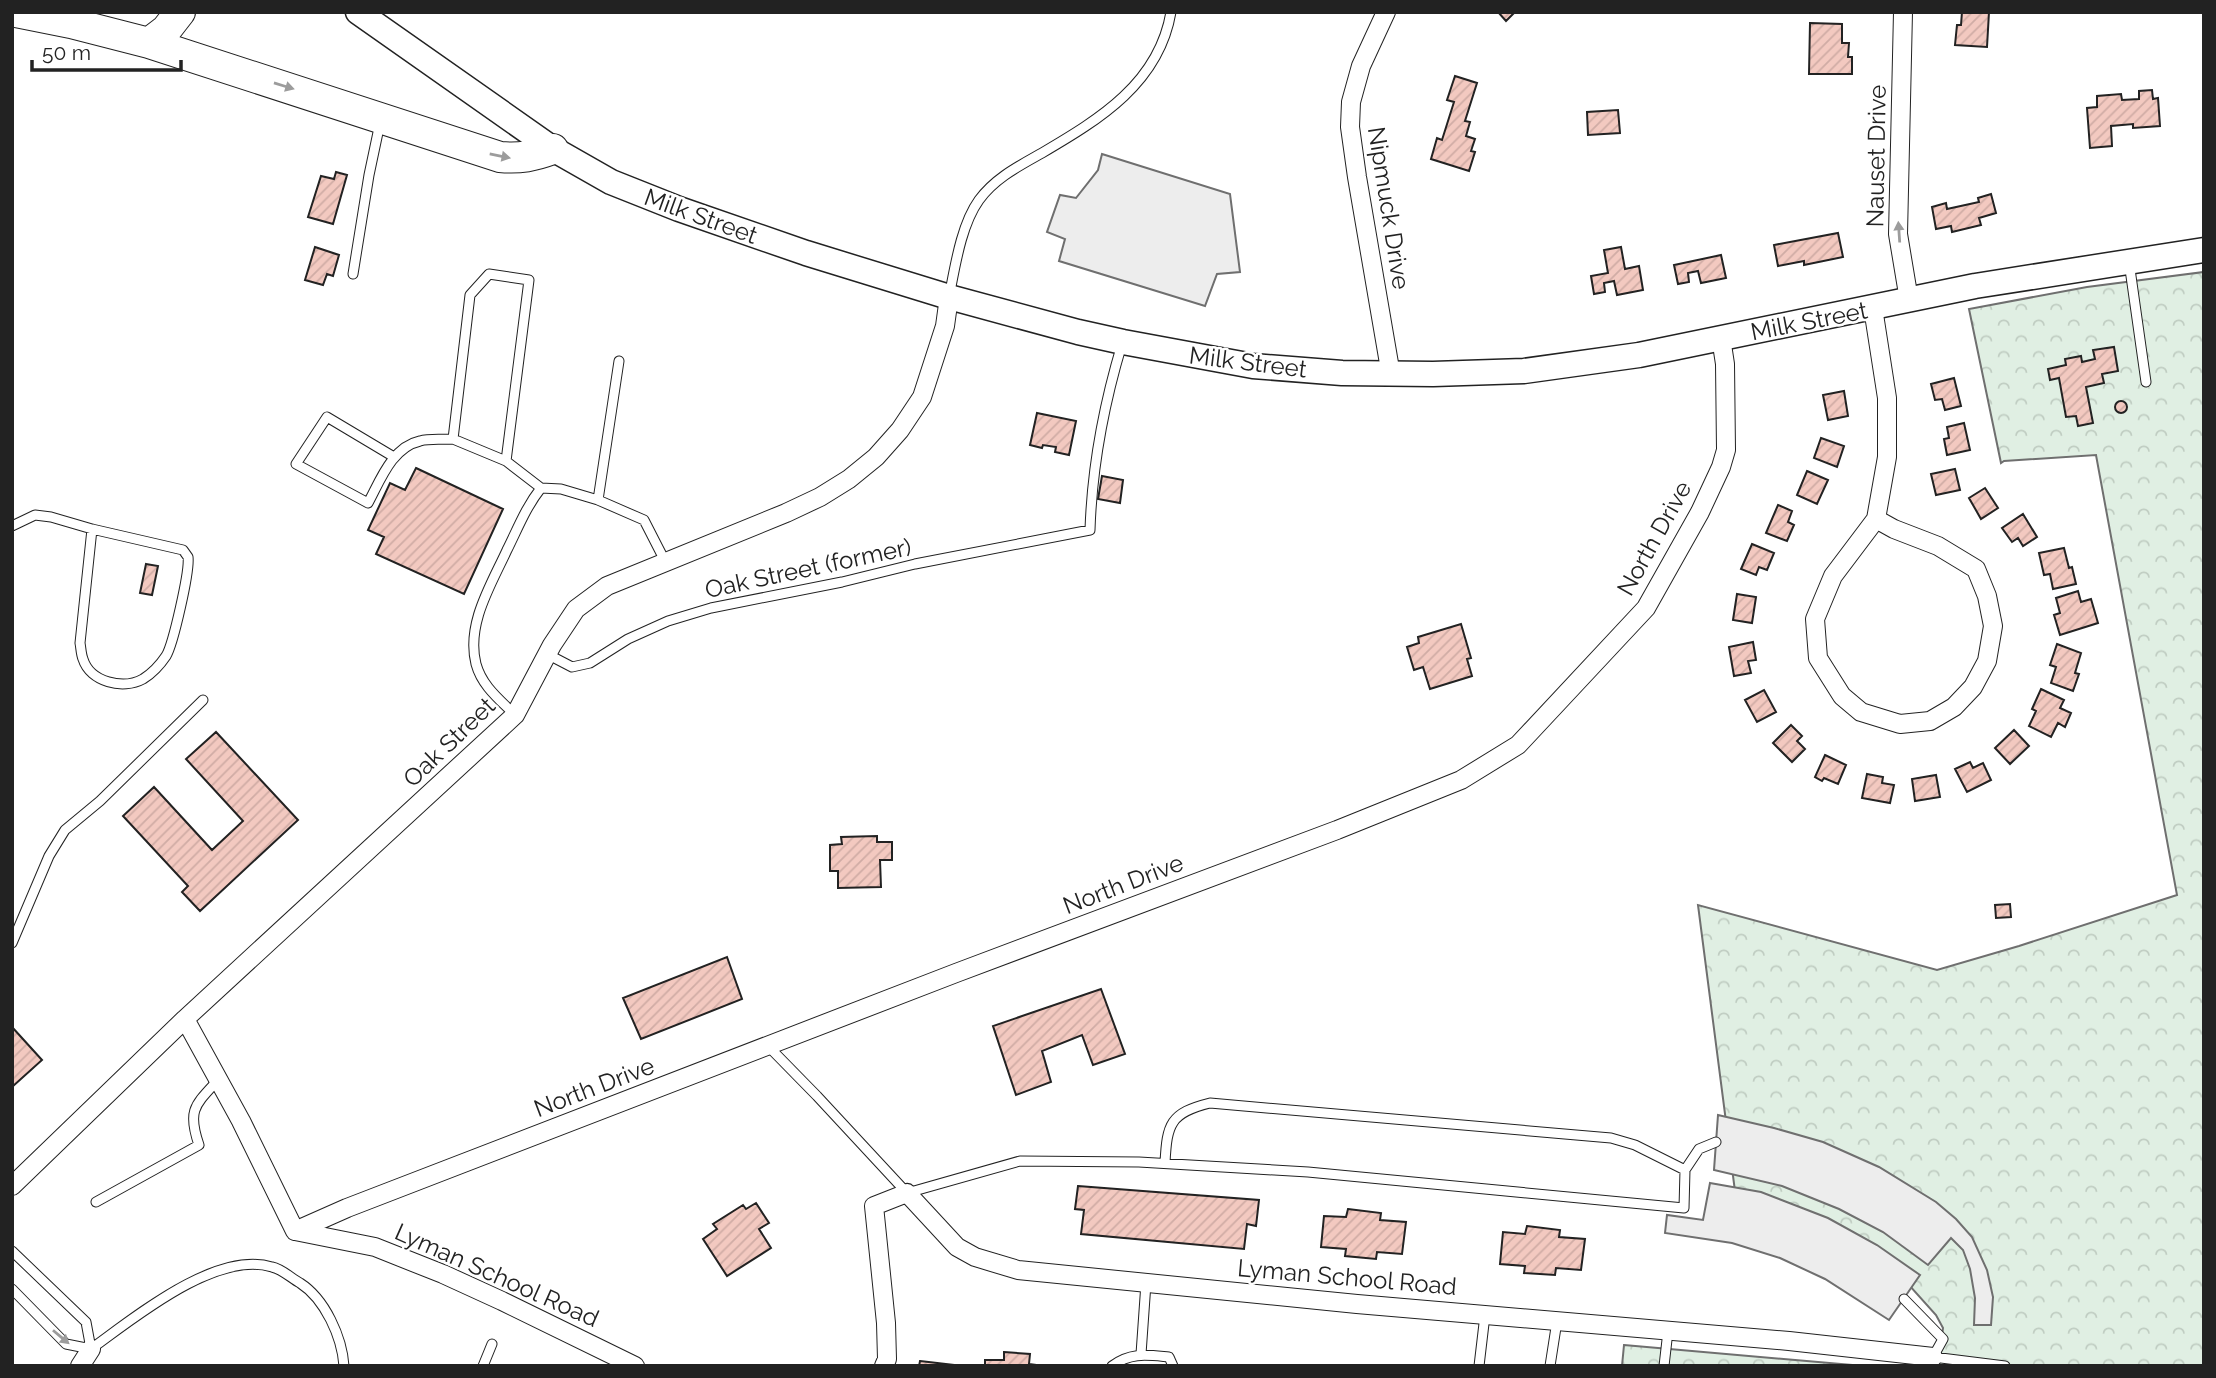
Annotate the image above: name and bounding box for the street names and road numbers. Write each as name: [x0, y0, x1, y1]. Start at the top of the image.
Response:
street label: Nauset Drive: [1860, 84, 1892, 228]
street label: Nipmuck Drive: [1362, 125, 1416, 291]
street label: Milk Street: [641, 182, 761, 250]
street label: Milk Street: [1748, 295, 1870, 347]
street label: Milk Street: [1188, 340, 1308, 384]
street label: North Drive: [1611, 476, 1697, 600]
street label: Oak Street (former): [702, 532, 914, 604]
street label: Oak Street: [397, 691, 501, 793]
street label: North Drive: [1059, 848, 1187, 920]
street label: North Drive: [530, 1051, 658, 1123]
street label: Lyman School Road: [391, 1217, 603, 1333]
street label: Lyman School Road: [1236, 1253, 1458, 1301]

